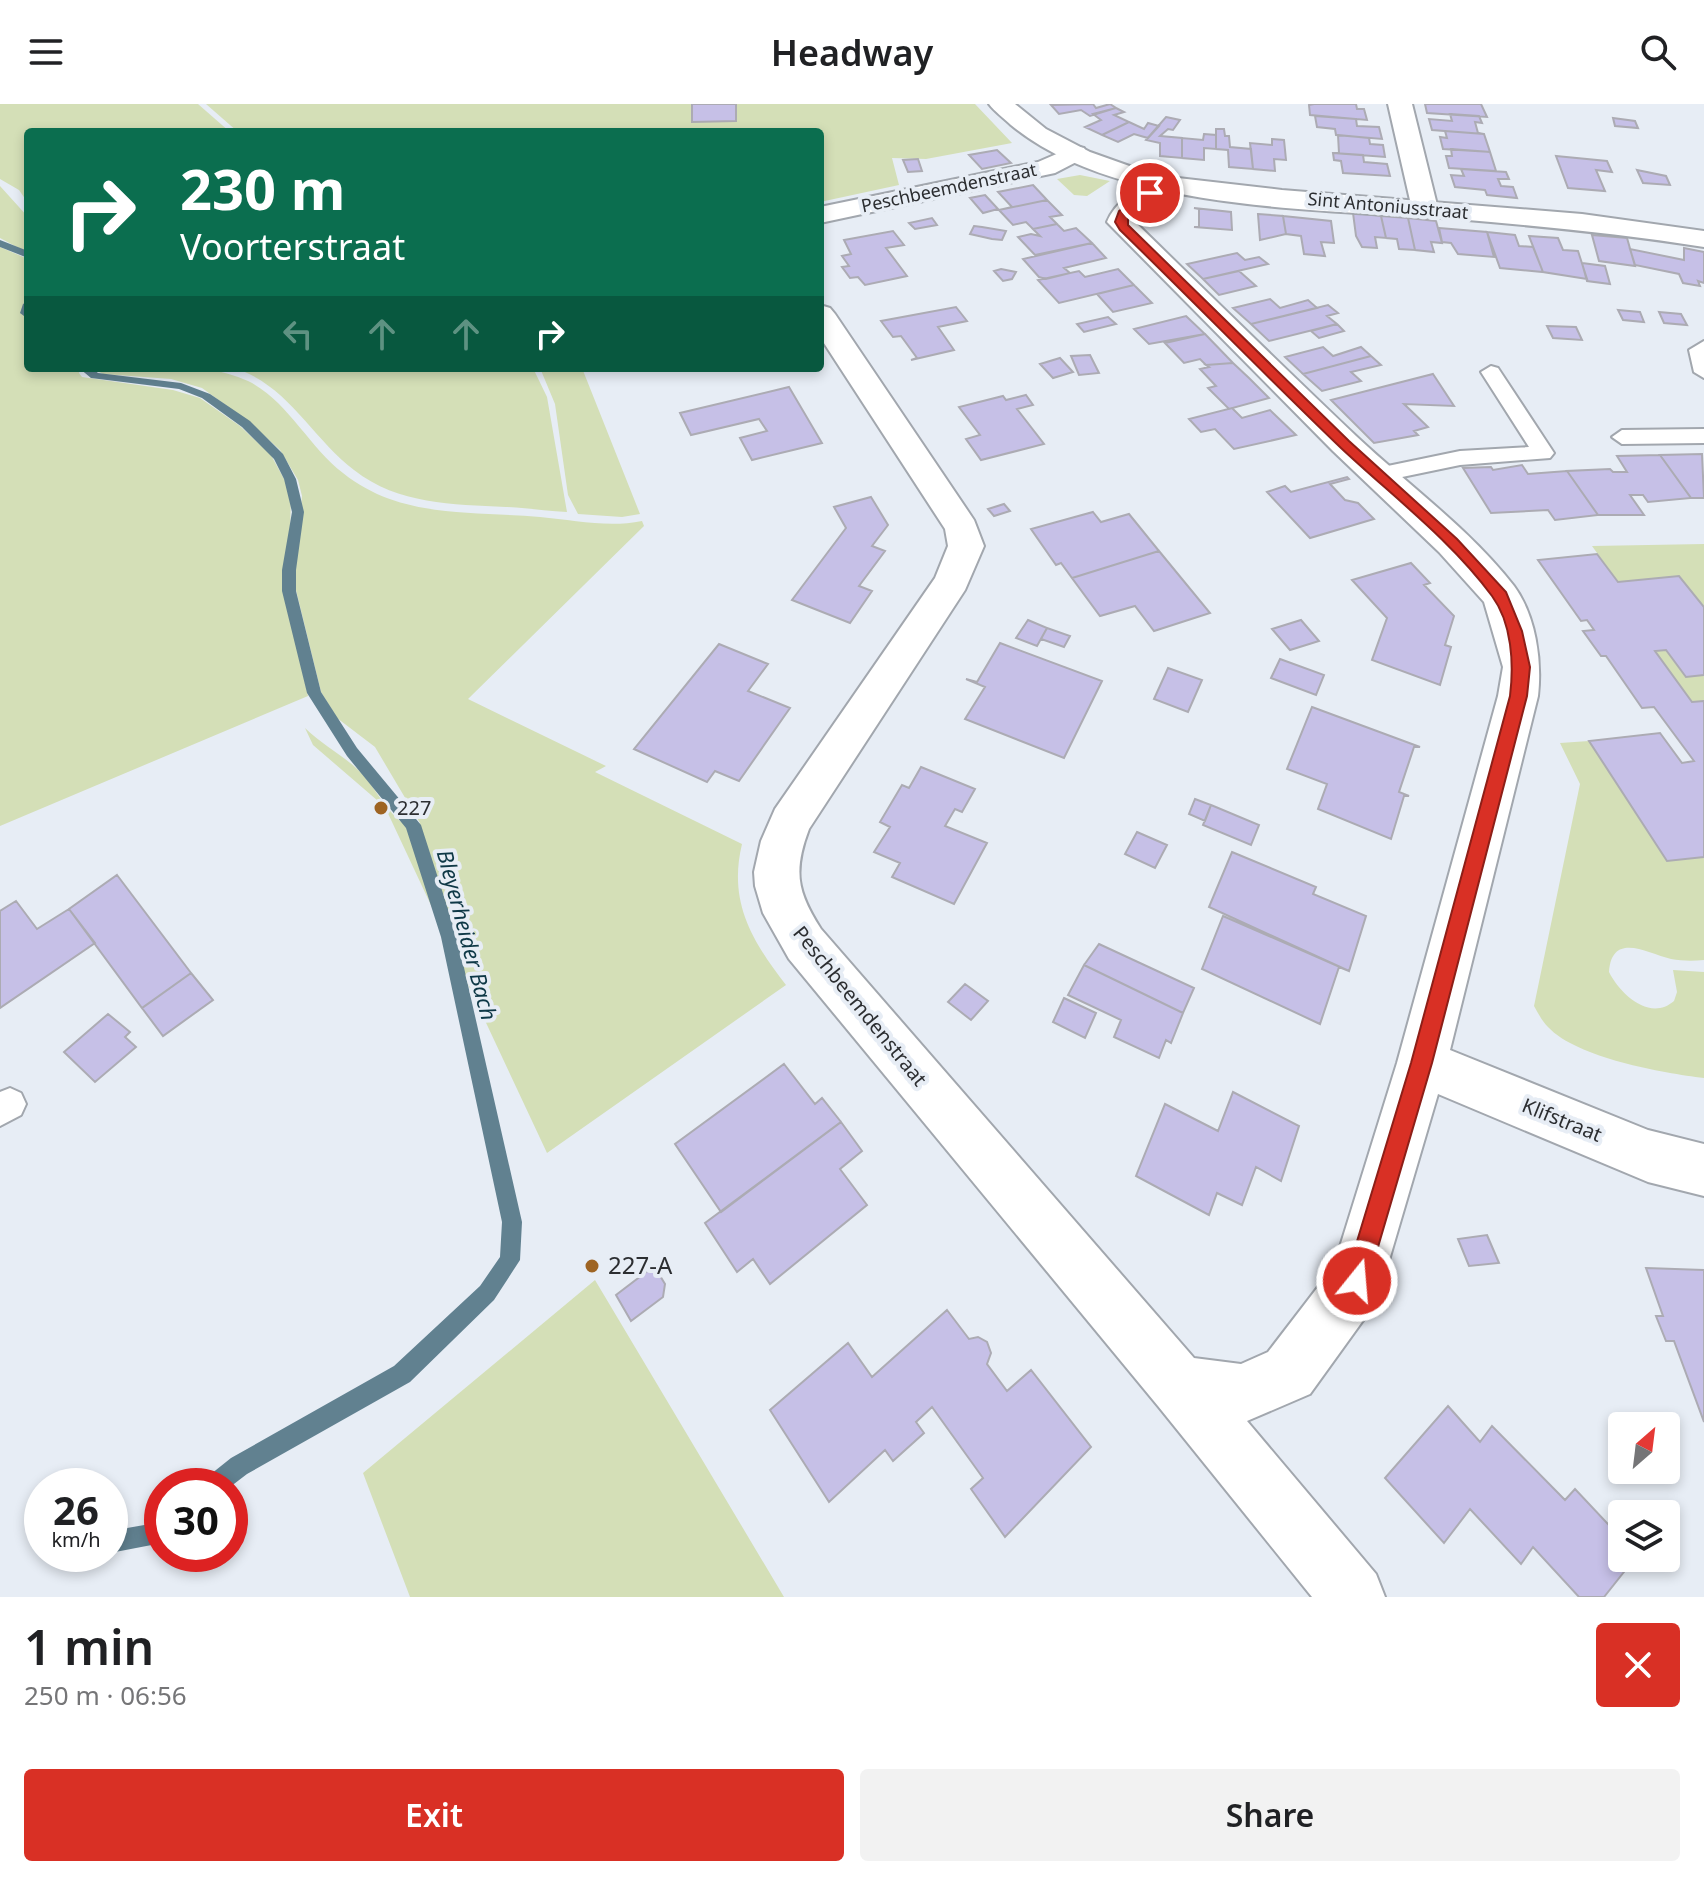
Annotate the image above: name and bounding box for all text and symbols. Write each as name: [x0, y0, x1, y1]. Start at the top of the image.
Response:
text: Headway: [771, 28, 933, 77]
icon: menu: [24, 30, 68, 74]
icon: search: [1636, 30, 1680, 74]
text: 230 m: [180, 150, 345, 226]
street label: Peschbeemdenstraat: [859, 157, 1039, 217]
pin: [1116, 159, 1184, 227]
icon: right: [48, 160, 152, 264]
icon: arrive: [1128, 171, 1172, 215]
street label: Sint Antoniusstraat: [1307, 186, 1470, 224]
text: Voorterstraat: [180, 222, 405, 271]
icon: left: [276, 312, 320, 356]
icon: ahead: [360, 312, 404, 356]
icon: ahead: [444, 312, 488, 356]
icon: right: [528, 312, 572, 356]
place label: 227: [397, 794, 431, 821]
marker: 227: [372, 799, 390, 817]
water label: Bleyerheider Bach: [431, 846, 505, 1023]
street label: Peschbeemdenstraat: [787, 920, 933, 1091]
street label: Klifstraat: [1518, 1091, 1606, 1148]
position arrow: [1315, 1239, 1399, 1323]
place label: 227-A: [608, 1248, 673, 1281]
marker: 227-A: [583, 1257, 601, 1275]
north arrow: [1608, 1412, 1680, 1484]
map controls: [1608, 1412, 1680, 1572]
speed limit sign: 30: [144, 1468, 248, 1572]
text: 26: [53, 1482, 99, 1537]
button: layers: [1608, 1500, 1680, 1572]
text: km/h: [51, 1526, 101, 1553]
text: 1 min: [24, 1614, 154, 1679]
button: close: [1596, 1623, 1680, 1707]
text: 250 m · 06:56: [24, 1677, 187, 1713]
button: Exit: [24, 1769, 844, 1861]
button: Share: [860, 1769, 1680, 1861]

